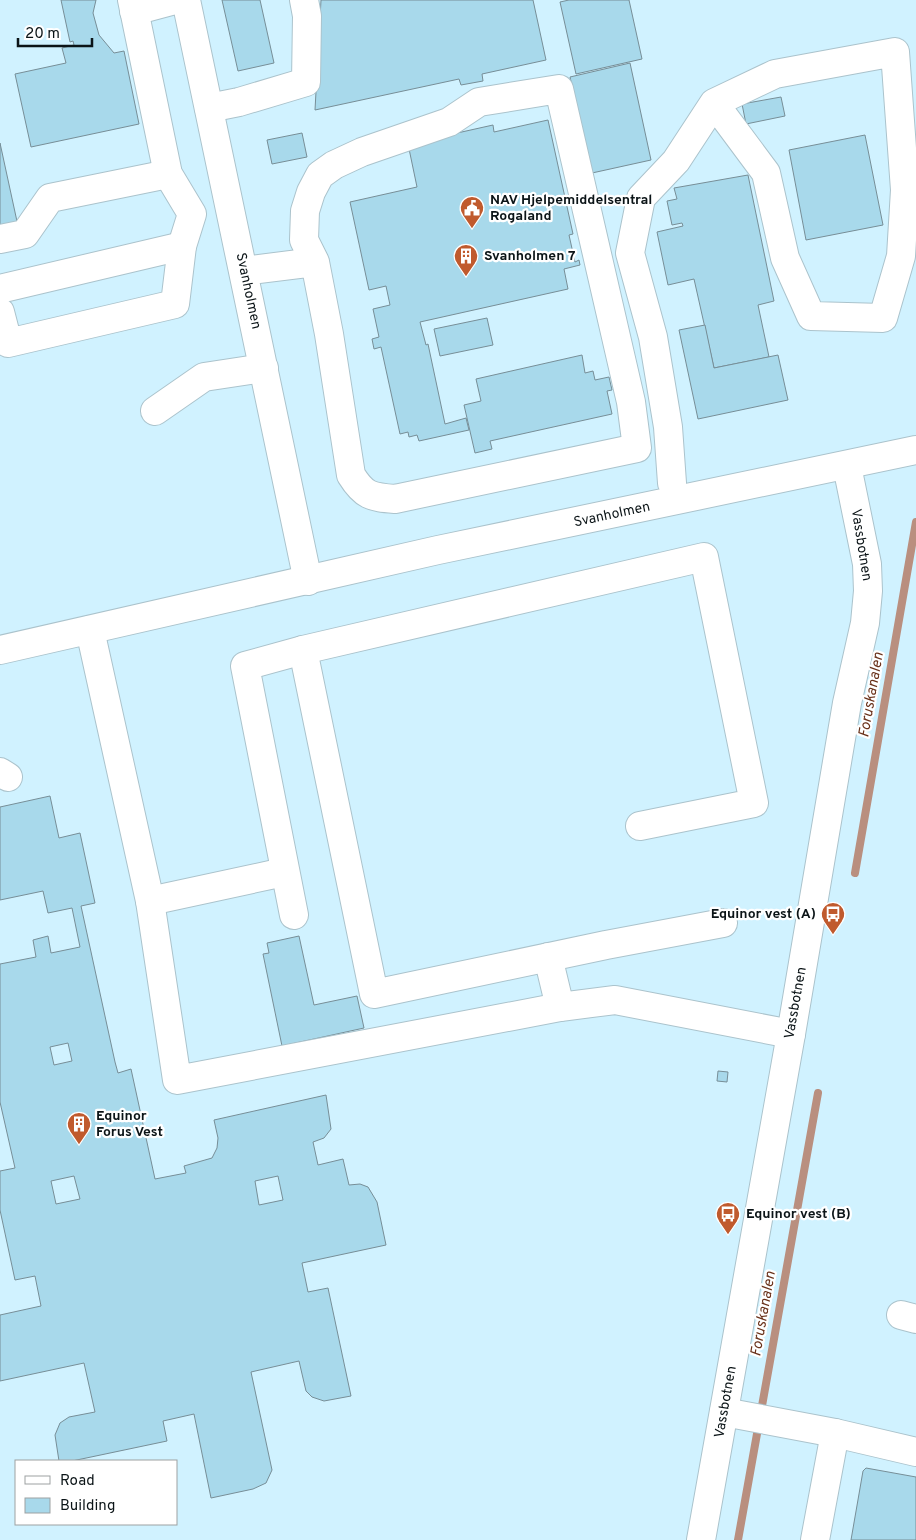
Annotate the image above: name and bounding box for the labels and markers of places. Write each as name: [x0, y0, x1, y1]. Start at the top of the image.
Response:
place label: NAV Hjelpemiddelsentral Rogaland: [490, 192, 652, 225]
public building icon: NAV Hjelpemiddelsentral Rogaland: [459, 195, 485, 229]
building icon: Svanholmen 7: [453, 243, 479, 277]
place label: Svanholmen 7: [484, 248, 576, 265]
bus stop icon: Equinor vest (A): [820, 901, 846, 935]
place label: Equinor vest (A): [711, 906, 816, 923]
place label: Equinor Forus Vest: [96, 1108, 163, 1141]
building icon: Equinor Forus Vest: [66, 1111, 92, 1145]
bus stop icon: Equinor vest (B): [715, 1201, 741, 1235]
place label: Equinor vest (B): [746, 1206, 851, 1223]

